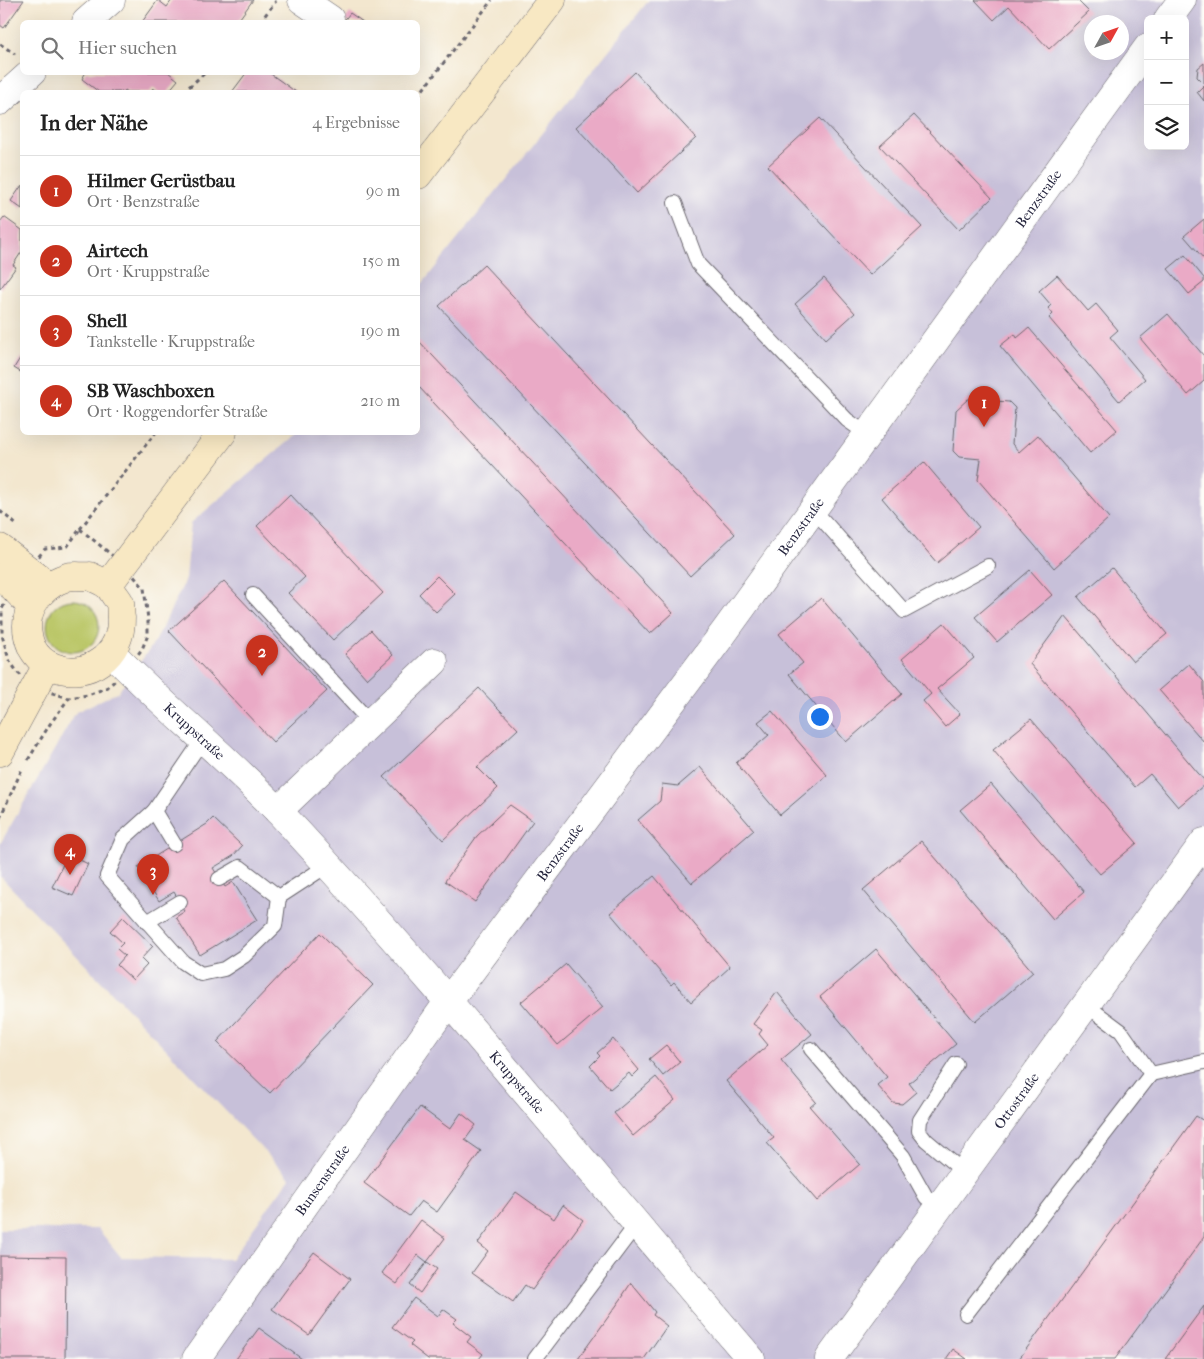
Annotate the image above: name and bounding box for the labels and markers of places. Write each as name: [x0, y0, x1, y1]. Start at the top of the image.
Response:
pin: 1: [968, 386, 1000, 427]
pin: 2: [246, 635, 278, 676]
pin: 4: [54, 834, 86, 875]
pin: 3: [137, 854, 169, 895]

